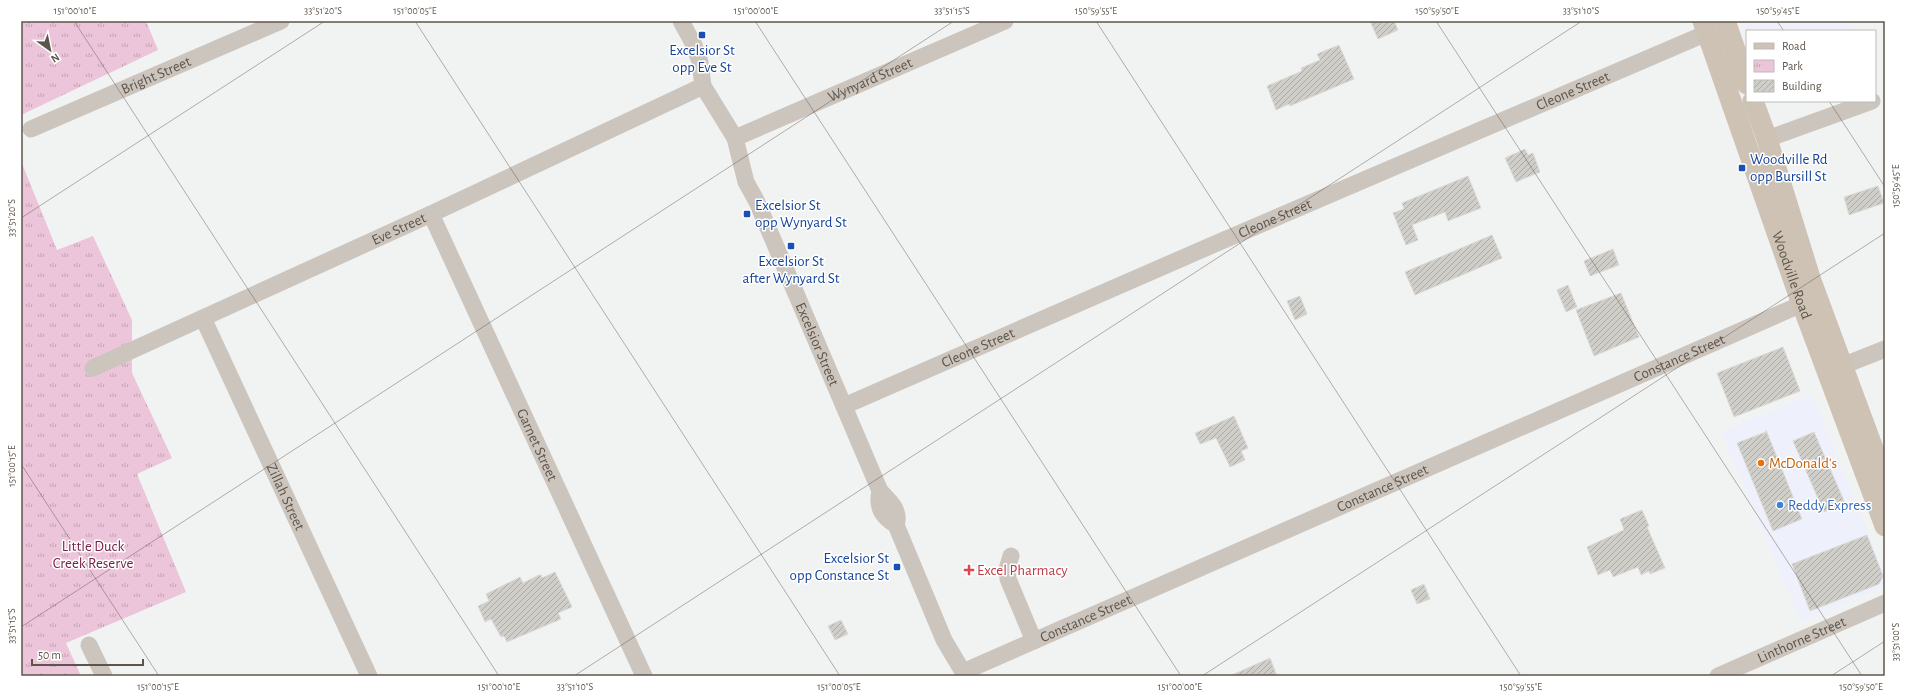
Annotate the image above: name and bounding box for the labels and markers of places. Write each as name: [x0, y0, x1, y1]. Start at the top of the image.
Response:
marker: Excelsior St opp Eve St: [697, 30, 707, 40]
place label: Excelsior St opp Eve St: [669, 43, 735, 75]
place label: Woodville Rd opp Bursill St: [1750, 152, 1828, 184]
marker: Woodville Rd opp Bursill St: [1737, 163, 1747, 173]
place label: Excelsior St opp Wynyard St: [755, 198, 847, 230]
marker: Excelsior St opp Wynyard St: [742, 209, 752, 219]
marker: Excelsior St after Wynyard St: [786, 241, 796, 251]
place label: Excelsior St after Wynyard St: [742, 254, 840, 286]
place label: McDonald's: [1769, 456, 1837, 471]
marker: McDonald's: [1756, 458, 1766, 468]
place label: Reddy Express: [1788, 498, 1871, 513]
marker: Reddy Express: [1775, 500, 1785, 510]
place label: Excelsior St opp Constance St: [790, 551, 889, 583]
marker: Excelsior St opp Constance St: [892, 562, 902, 572]
place label: Excel Pharmacy: [977, 563, 1068, 578]
marker: Excel Pharmacy: [964, 565, 974, 575]

